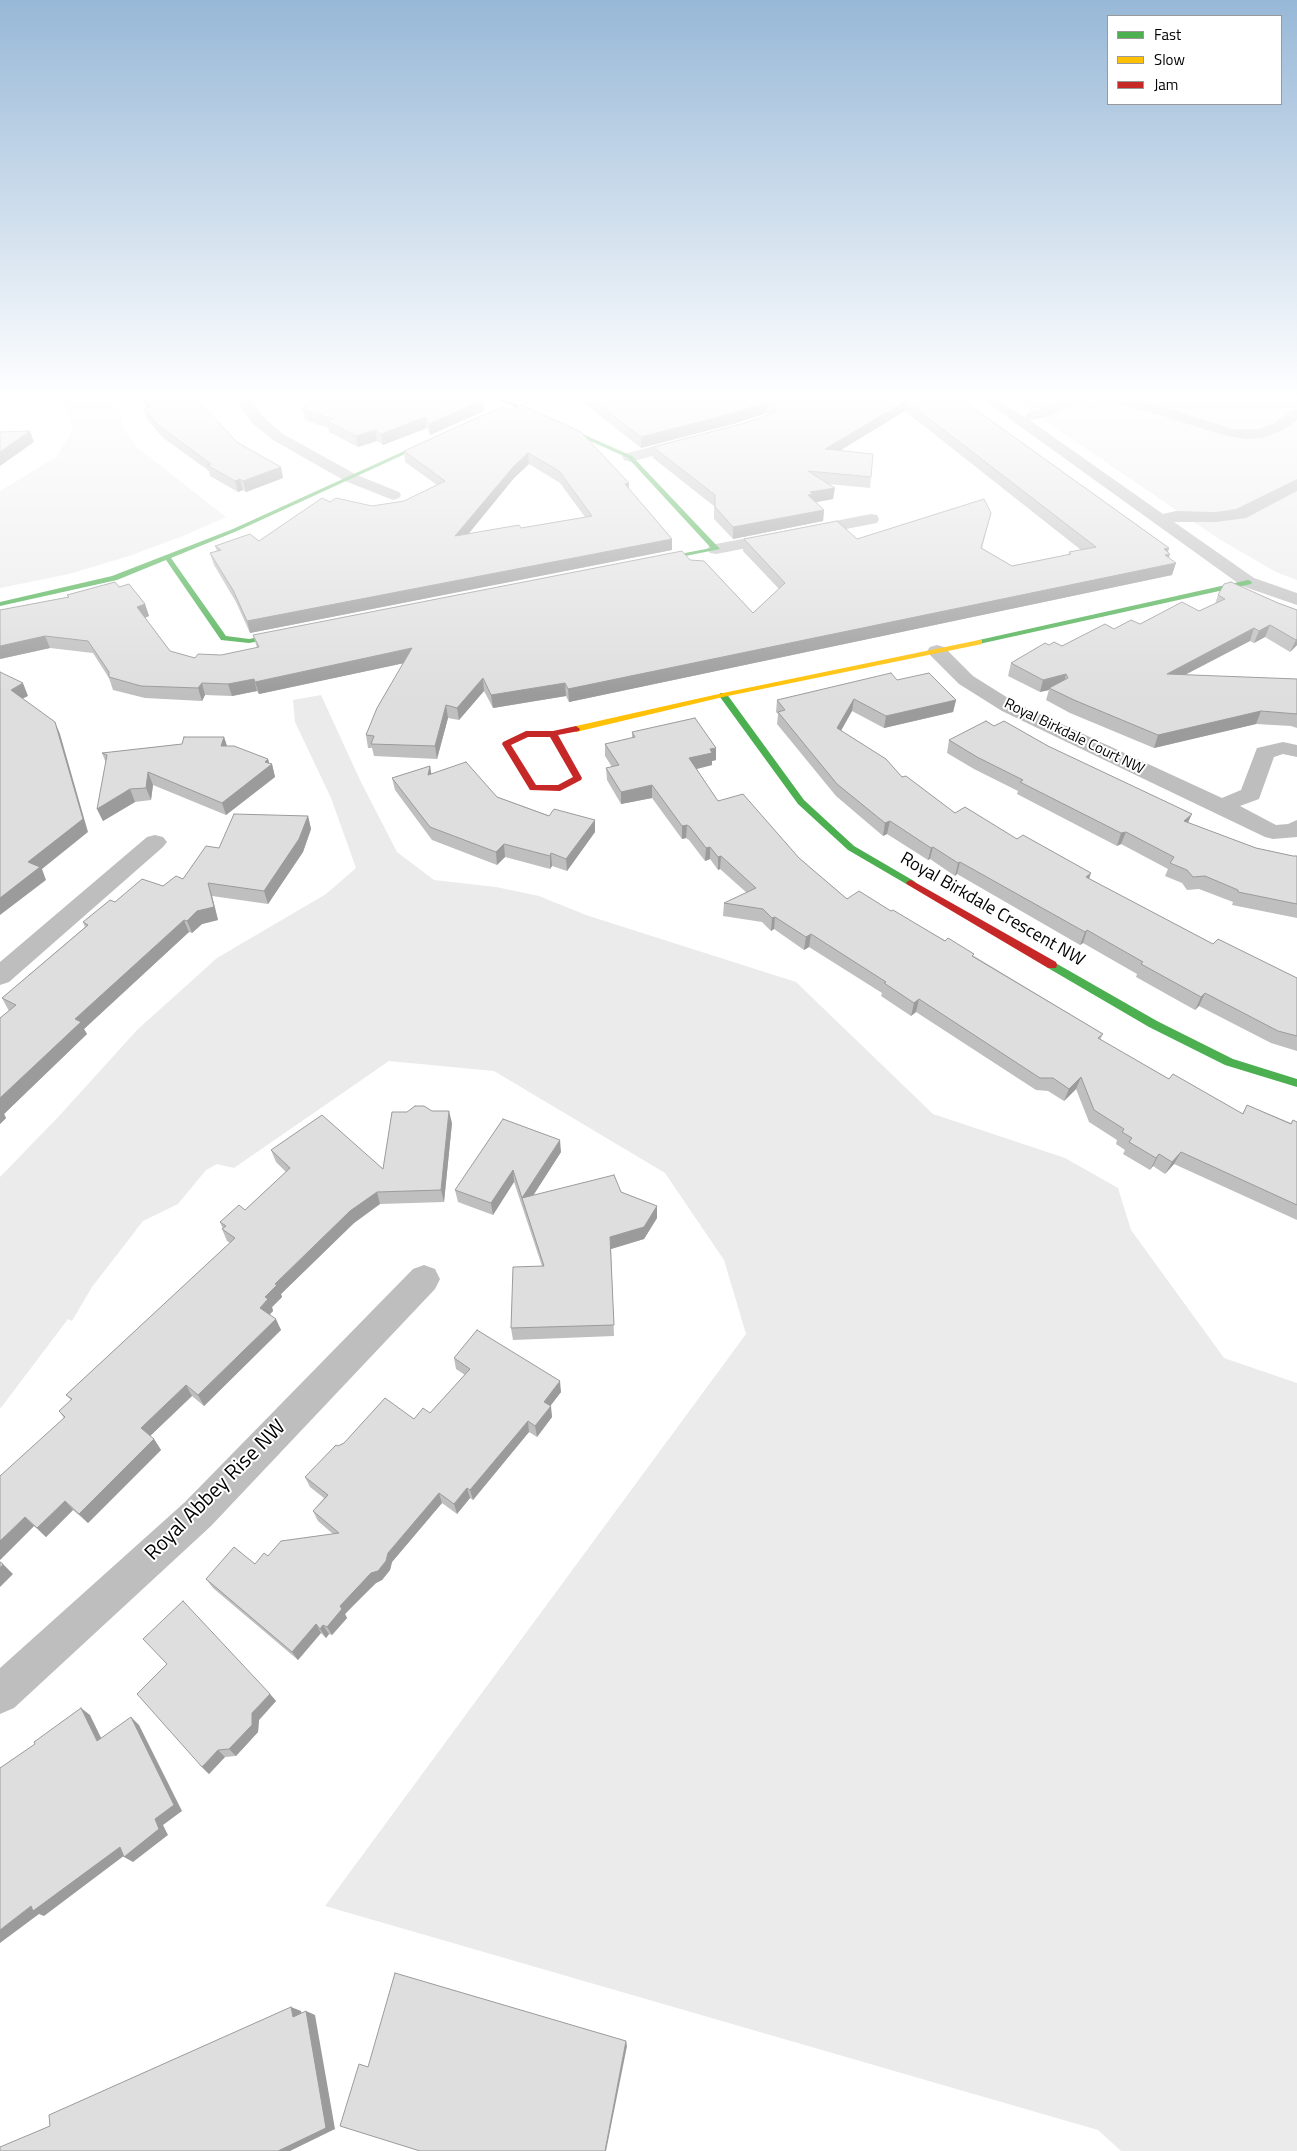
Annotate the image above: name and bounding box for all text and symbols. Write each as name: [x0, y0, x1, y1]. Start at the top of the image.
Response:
legend: [1107, 15, 1282, 105]
text: Fast: [1154, 23, 1181, 46]
text: Slow: [1154, 48, 1185, 71]
text: Jam: [1154, 73, 1178, 96]
street label: Royal Birkdale Court NW: [1001, 695, 1147, 779]
street label: Royal Birkdale Crescent NW: [896, 848, 1088, 972]
street label: Royal Abbey Rise NW: [140, 1415, 292, 1567]

